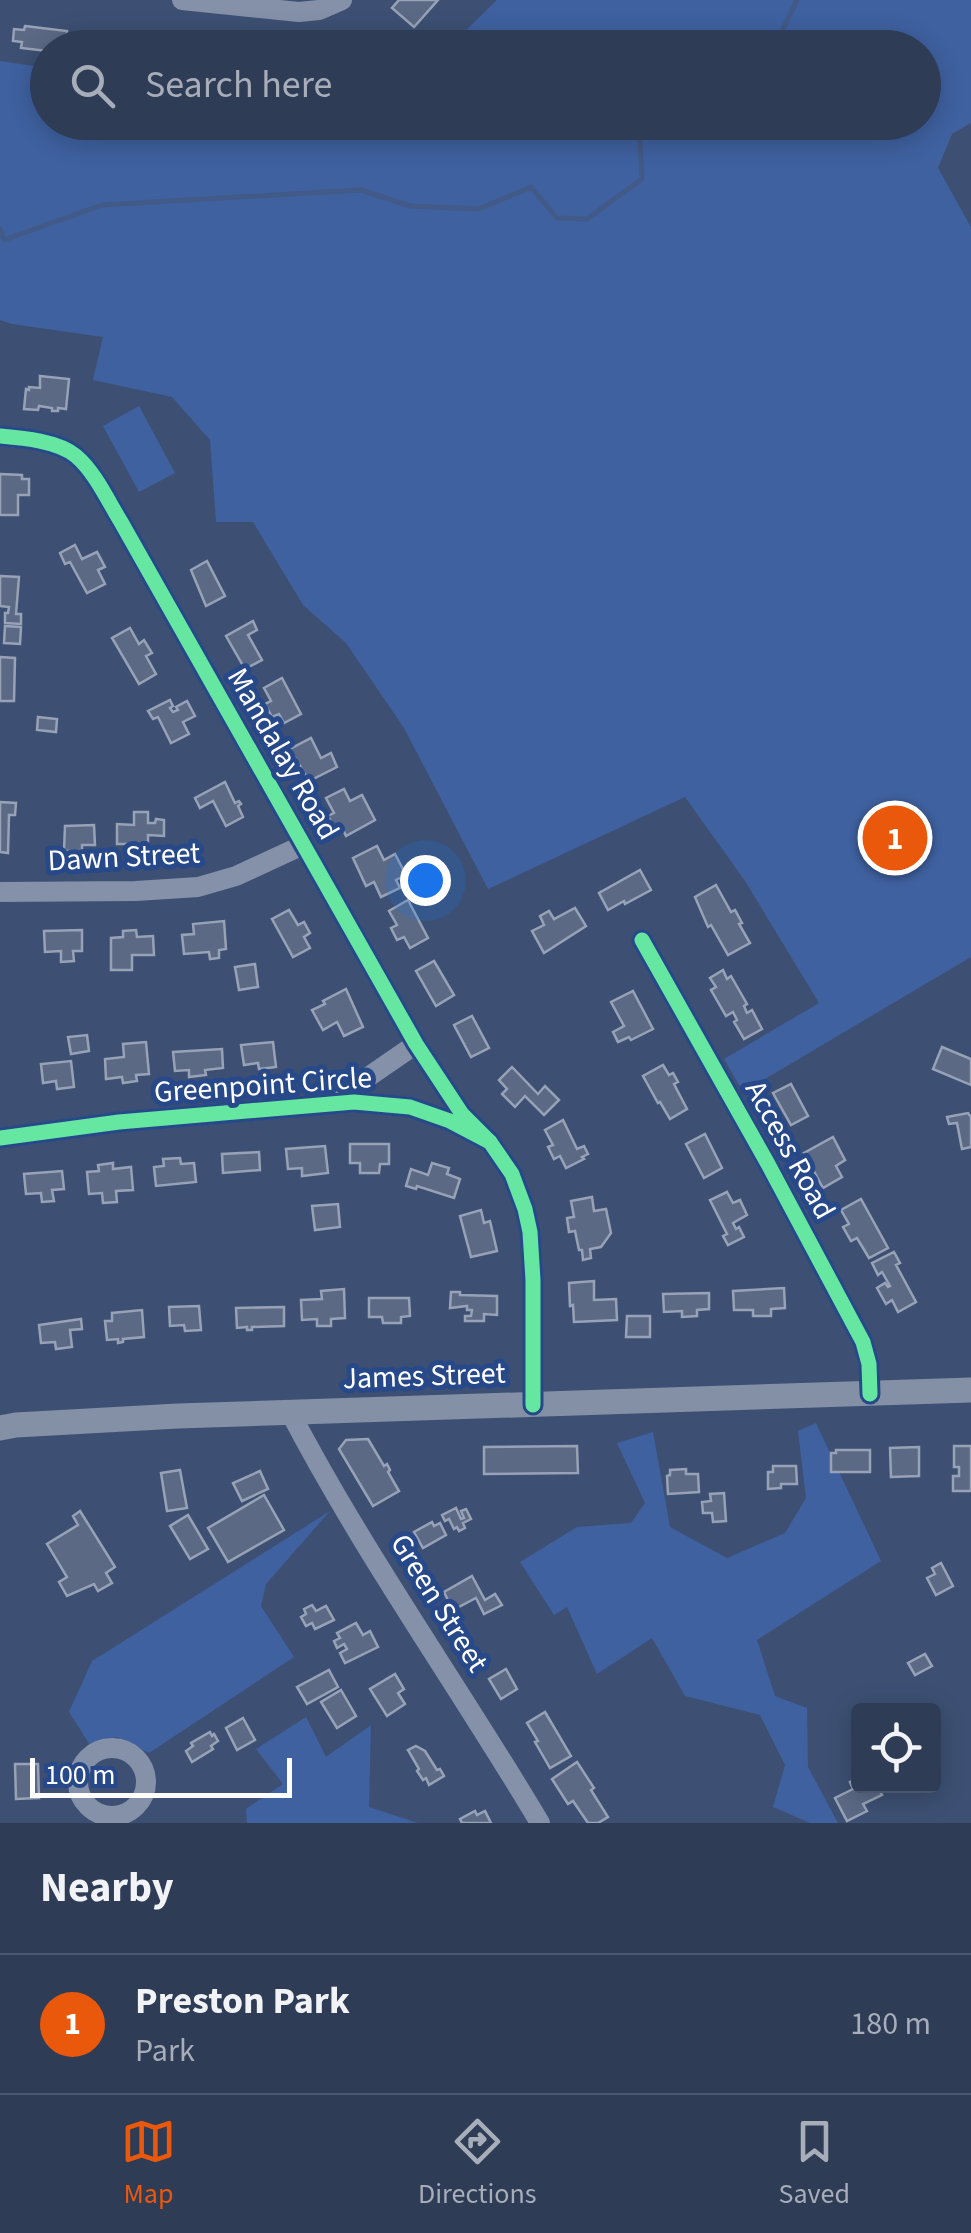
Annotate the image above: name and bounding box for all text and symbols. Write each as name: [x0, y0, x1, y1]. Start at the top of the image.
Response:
search box: [30, 30, 941, 140]
icon: search: [65, 58, 120, 113]
text: Search here: [145, 58, 332, 112]
street label: Mandalay Road: [216, 660, 350, 848]
pin: 1: [862, 800, 928, 876]
street label: Dawn Street: [47, 832, 201, 882]
your location: [400, 855, 451, 906]
street label: Greenpoint Circle: [153, 1056, 373, 1114]
street label: Access Road: [734, 1073, 846, 1227]
street label: James Street: [342, 1352, 506, 1400]
street label: Green Street: [379, 1525, 499, 1681]
map controls: [851, 1703, 941, 1793]
button: locate: [851, 1703, 941, 1793]
scale bar: [30, 1753, 292, 1798]
text: 100 m: [45, 1755, 116, 1795]
text: Nearby: [40, 1858, 174, 1918]
text: Preston Park: [135, 1974, 350, 2028]
text: 1: [64, 2001, 81, 2047]
text: 180 m: [850, 2001, 931, 2047]
text: Park: [135, 2028, 195, 2074]
tab: Map: [121, 2114, 176, 2214]
tab: Directions: [418, 2114, 537, 2214]
tab: Saved: [779, 2114, 850, 2214]

